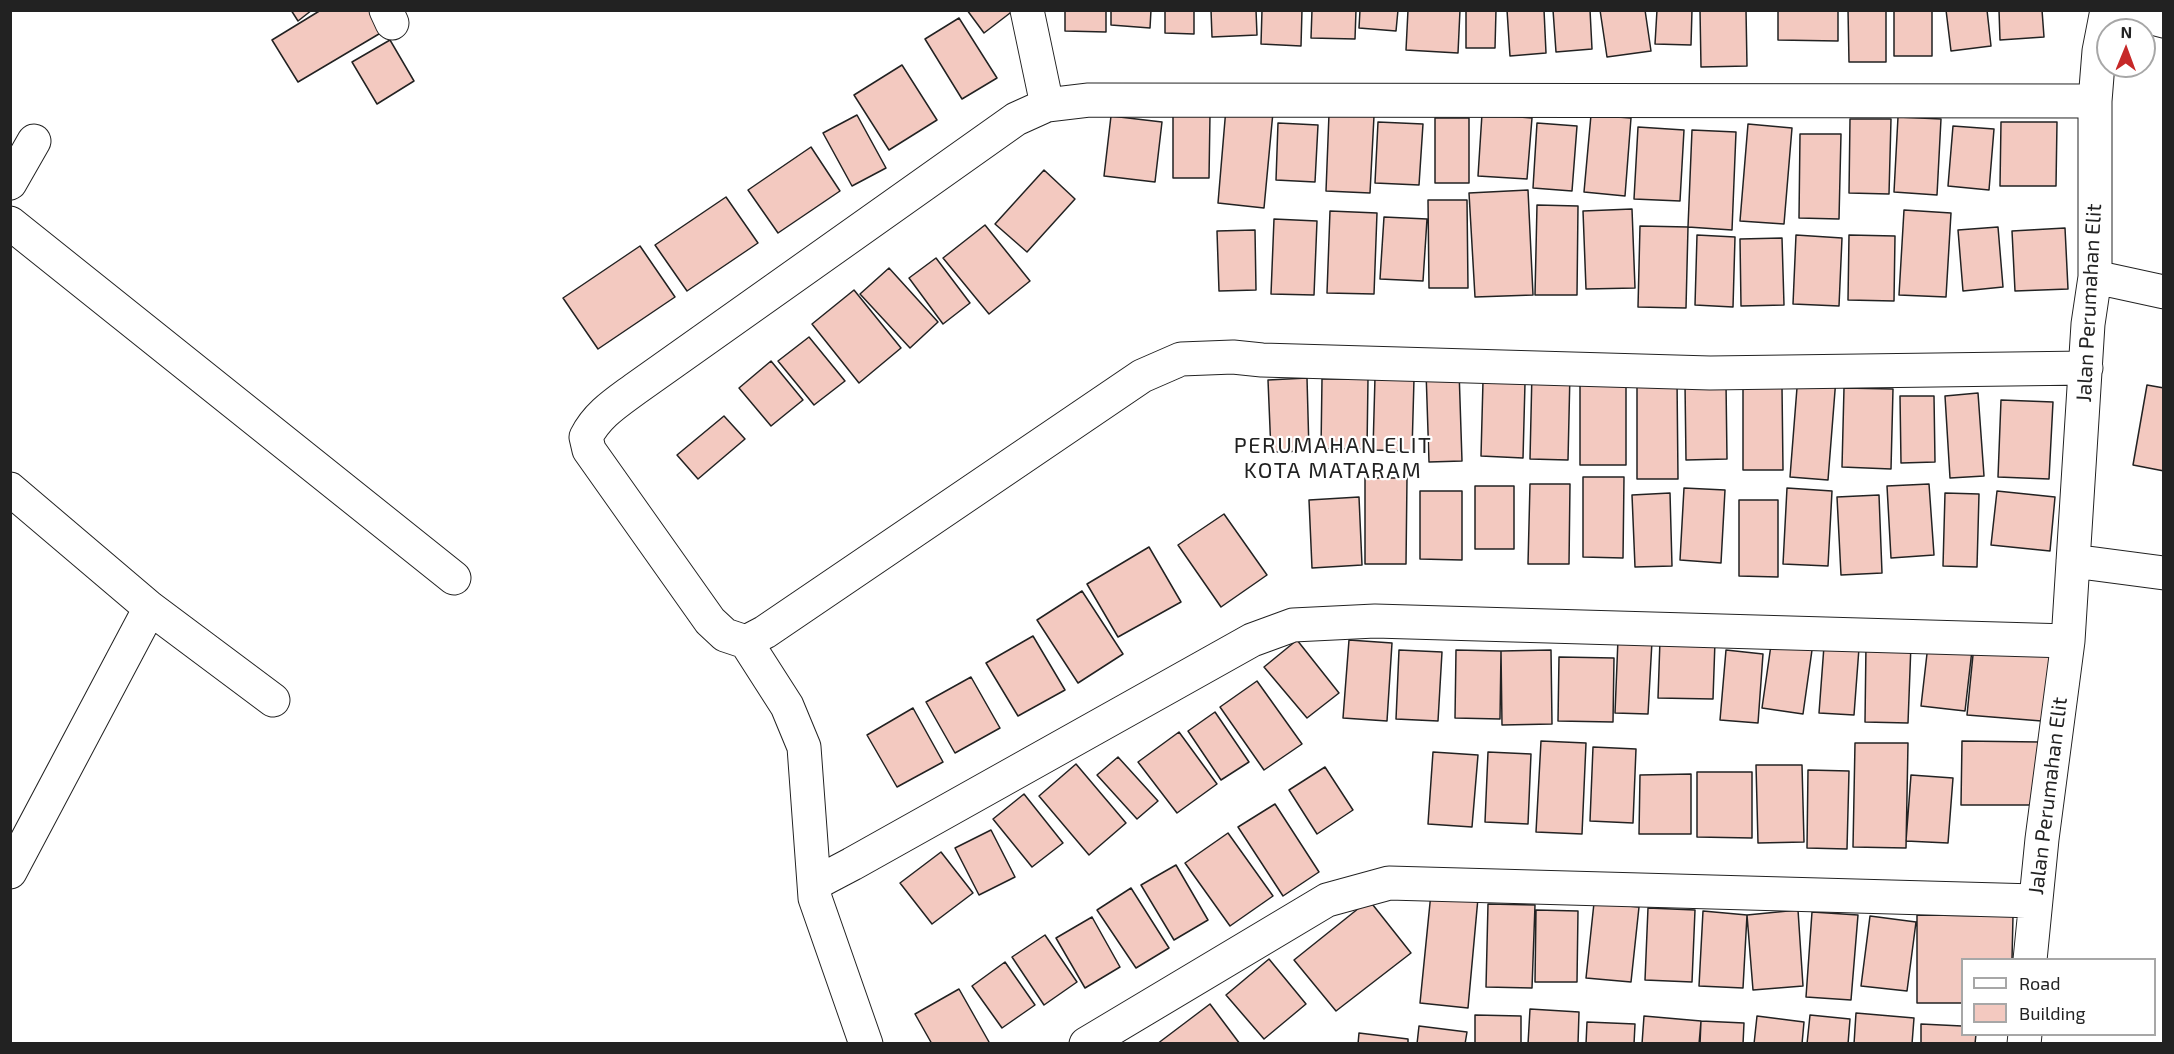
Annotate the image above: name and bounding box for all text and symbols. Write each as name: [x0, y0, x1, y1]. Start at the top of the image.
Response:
north arrow: [2096, 18, 2156, 78]
text: N: [2120, 22, 2132, 41]
street label: Jalan Perumahan Elit: [2071, 203, 2107, 403]
district label: PERUMAHAN ELIT KOTA MATARAM: [1234, 433, 1432, 484]
street label: Jalan Perumahan Elit: [2023, 696, 2073, 896]
legend: [1961, 958, 2156, 1036]
text: Road: [2019, 972, 2060, 994]
text: Building: [2019, 1002, 2086, 1024]

